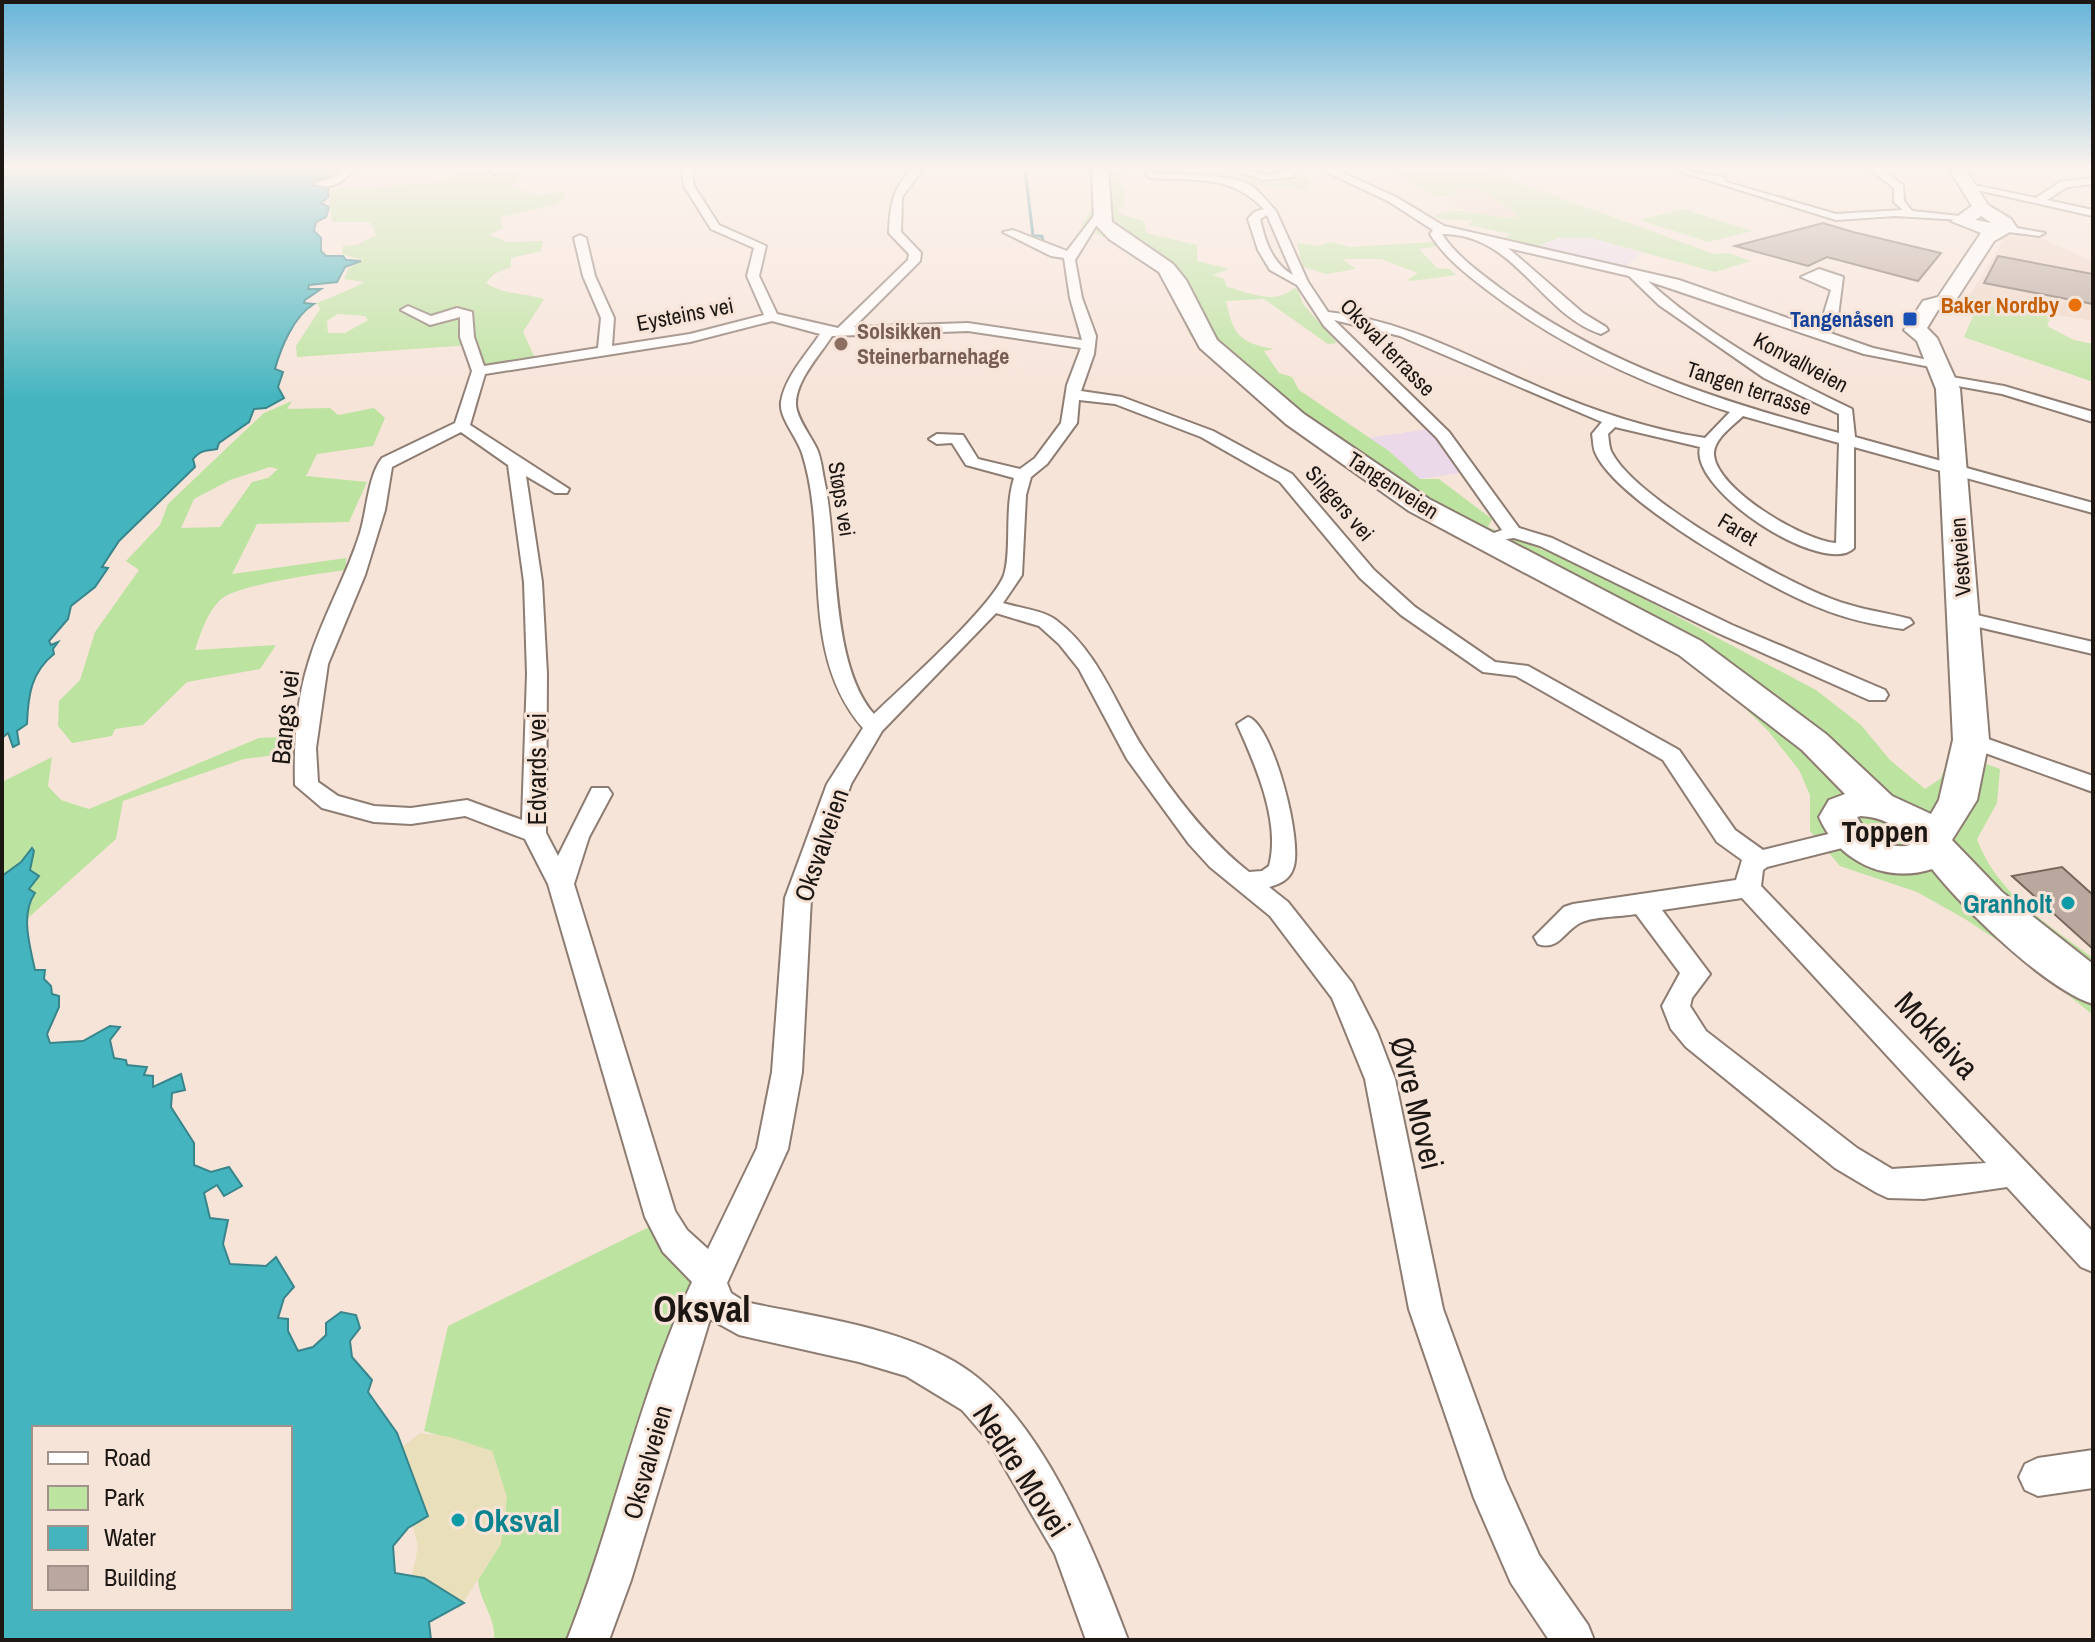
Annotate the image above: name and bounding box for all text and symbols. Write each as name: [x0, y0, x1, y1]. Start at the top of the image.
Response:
street label: Eysteins vei: [634, 290, 736, 338]
place label: Baker Nordby: [1941, 290, 2059, 320]
street label: Oksval terrasse: [1334, 292, 1442, 402]
marker: Baker Nordby: [2066, 296, 2084, 314]
place label: Tangenåsen: [1790, 304, 1894, 334]
marker: Tangenåsen: [1901, 310, 1919, 328]
place label: Solsikken Steinerbarnehage: [857, 316, 1009, 371]
street label: Konvallveien: [1748, 325, 1854, 399]
marker: Solsikken Steinerbarnehage: [832, 335, 850, 353]
street label: Tangen terrasse: [1683, 354, 1815, 422]
street label: Tangenveien: [1341, 444, 1445, 526]
street label: Singers vei: [1299, 459, 1381, 547]
street label: Støps vei: [821, 460, 863, 538]
street label: Faret: [1713, 506, 1763, 552]
street label: Vestveien: [1942, 516, 1978, 598]
street label: Bangs vei: [263, 668, 307, 766]
street label: Edvards vei: [519, 713, 554, 825]
street label: Oksvalveien: [785, 784, 857, 906]
district label: Toppen: [1841, 811, 1929, 851]
place label: Granholt: [1963, 886, 2052, 921]
marker: Granholt: [2059, 894, 2077, 912]
street label: Mokleiva: [1885, 982, 1989, 1088]
street label: Øvre Movei: [1380, 1032, 1454, 1174]
district label: Oksval: [654, 1285, 750, 1333]
street label: Nedre Movei: [963, 1395, 1081, 1545]
street label: Oksvalveien: [614, 1401, 680, 1523]
legend: [32, 1426, 292, 1610]
text: Road: [104, 1441, 151, 1473]
text: Park: [104, 1481, 145, 1513]
place label: Oksval: [474, 1499, 560, 1542]
marker: Oksval: [449, 1511, 467, 1529]
text: Water: [104, 1521, 156, 1553]
text: Building: [104, 1561, 176, 1593]

